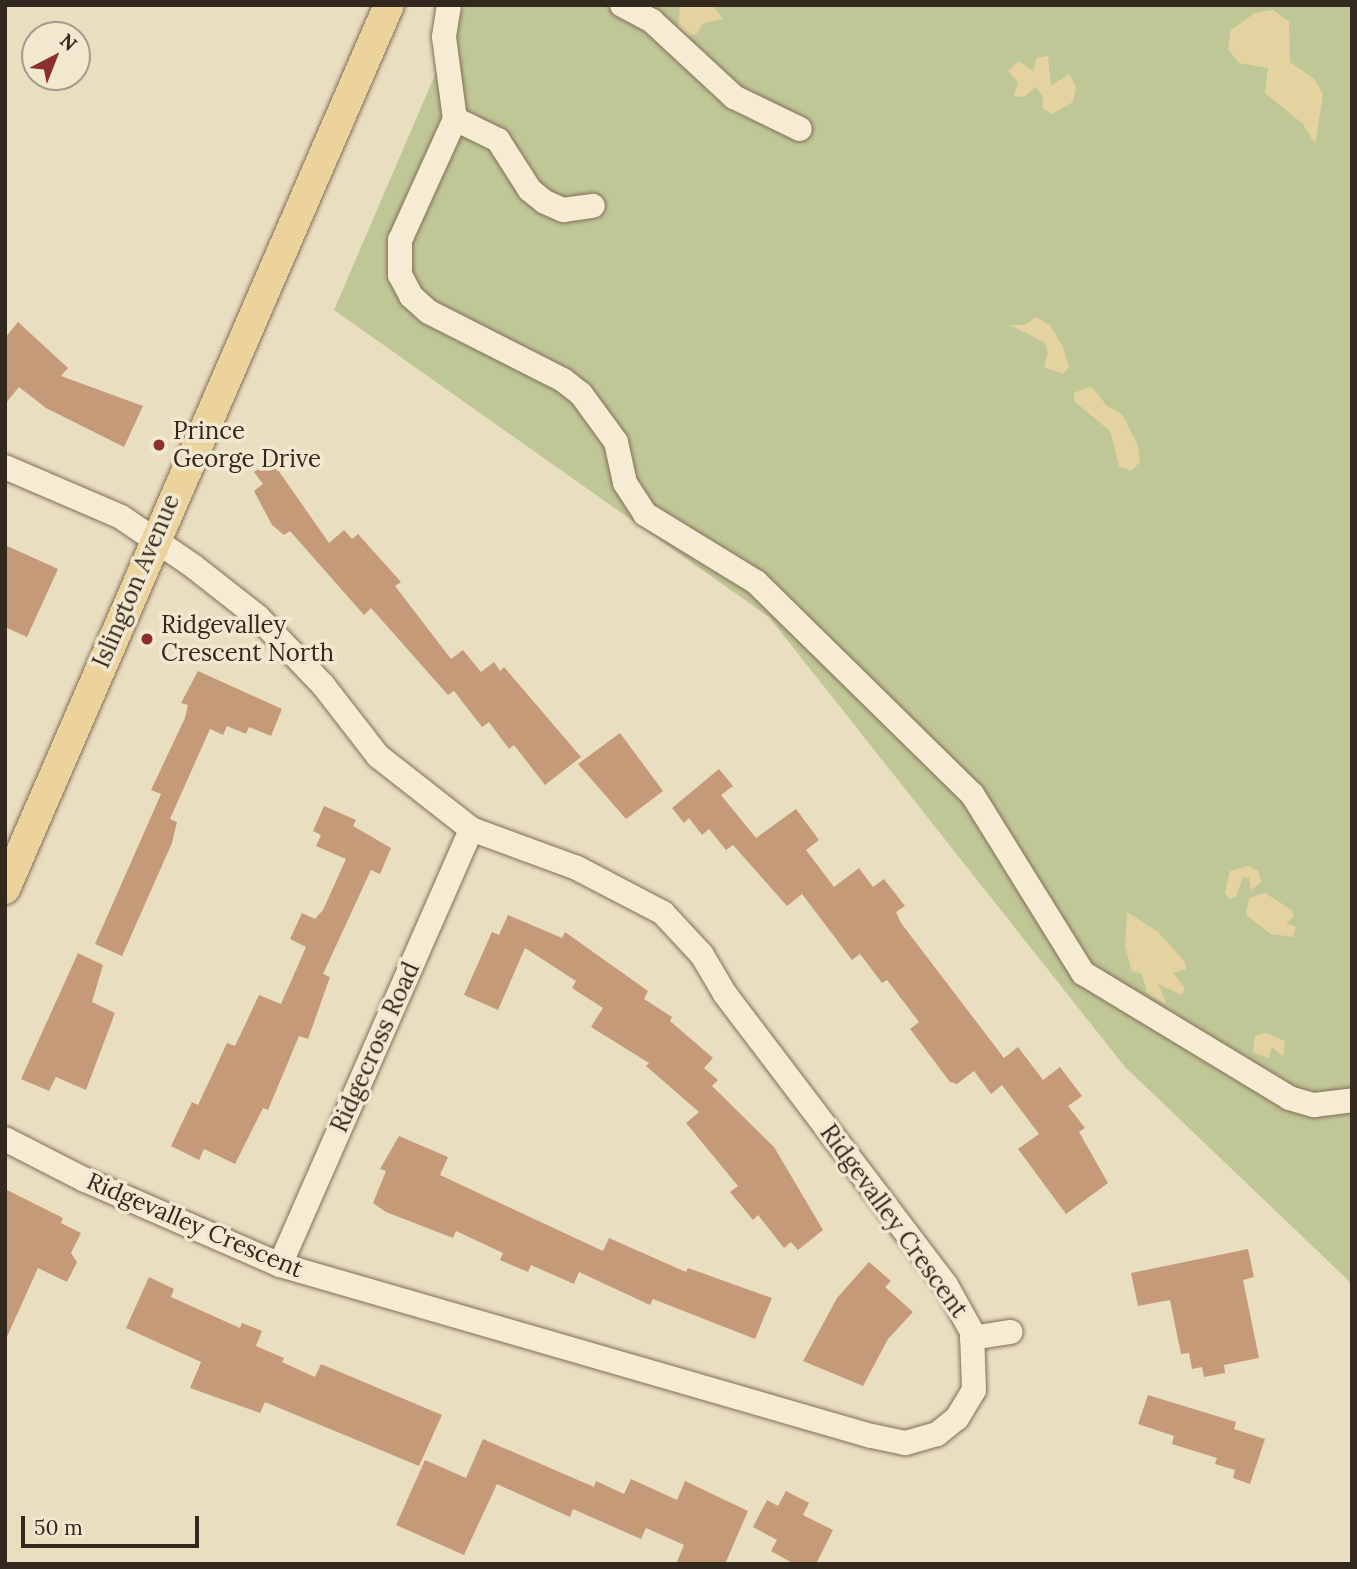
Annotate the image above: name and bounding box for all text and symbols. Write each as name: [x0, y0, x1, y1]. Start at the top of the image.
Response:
north arrow: [21, 21, 91, 91]
text: N: [55, 28, 82, 56]
place label: Prince George Drive: [173, 417, 321, 473]
marker: Prince George Drive: [151, 437, 167, 453]
street label: Islington Avenue: [86, 490, 186, 672]
place label: Ridgevalley Crescent North: [161, 611, 334, 667]
marker: Ridgevalley Crescent North: [139, 631, 155, 647]
street label: Ridgecross Road: [325, 957, 425, 1137]
street label: Ridgevalley Crescent: [814, 1119, 974, 1323]
street label: Ridgevalley Crescent: [83, 1166, 307, 1284]
scale bar: [24, 1502, 203, 1546]
text: 50 m: [34, 1514, 83, 1541]

